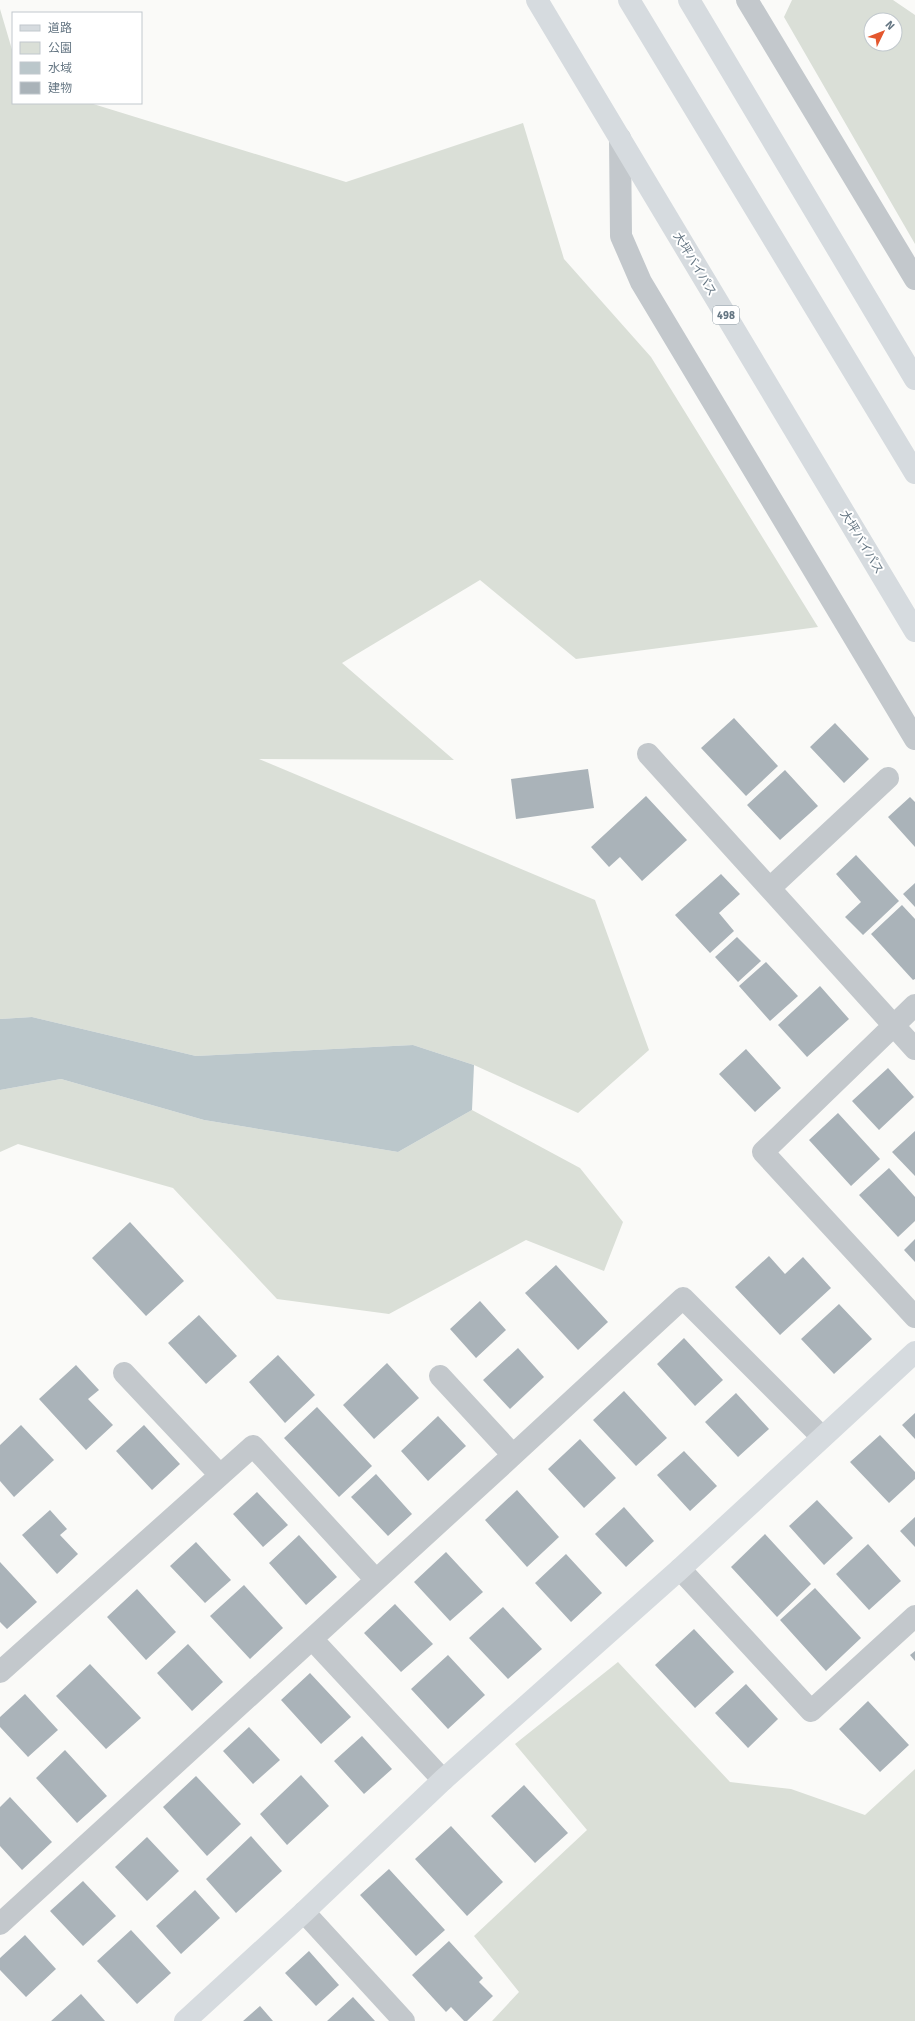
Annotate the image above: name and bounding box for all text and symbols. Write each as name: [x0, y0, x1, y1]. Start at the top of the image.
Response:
legend: [12, 12, 142, 104]
north arrow: [863, 12, 903, 52]
text: N: [883, 18, 897, 33]
text: 道路: [48, 21, 72, 36]
text: 公園: [48, 41, 72, 56]
text: 水域: [48, 61, 72, 76]
text: 建物: [48, 81, 72, 96]
street label: 大坪バイパス: [670, 230, 719, 299]
road number: 498: [713, 306, 739, 324]
street label: 大坪バイパス: [837, 508, 886, 577]

